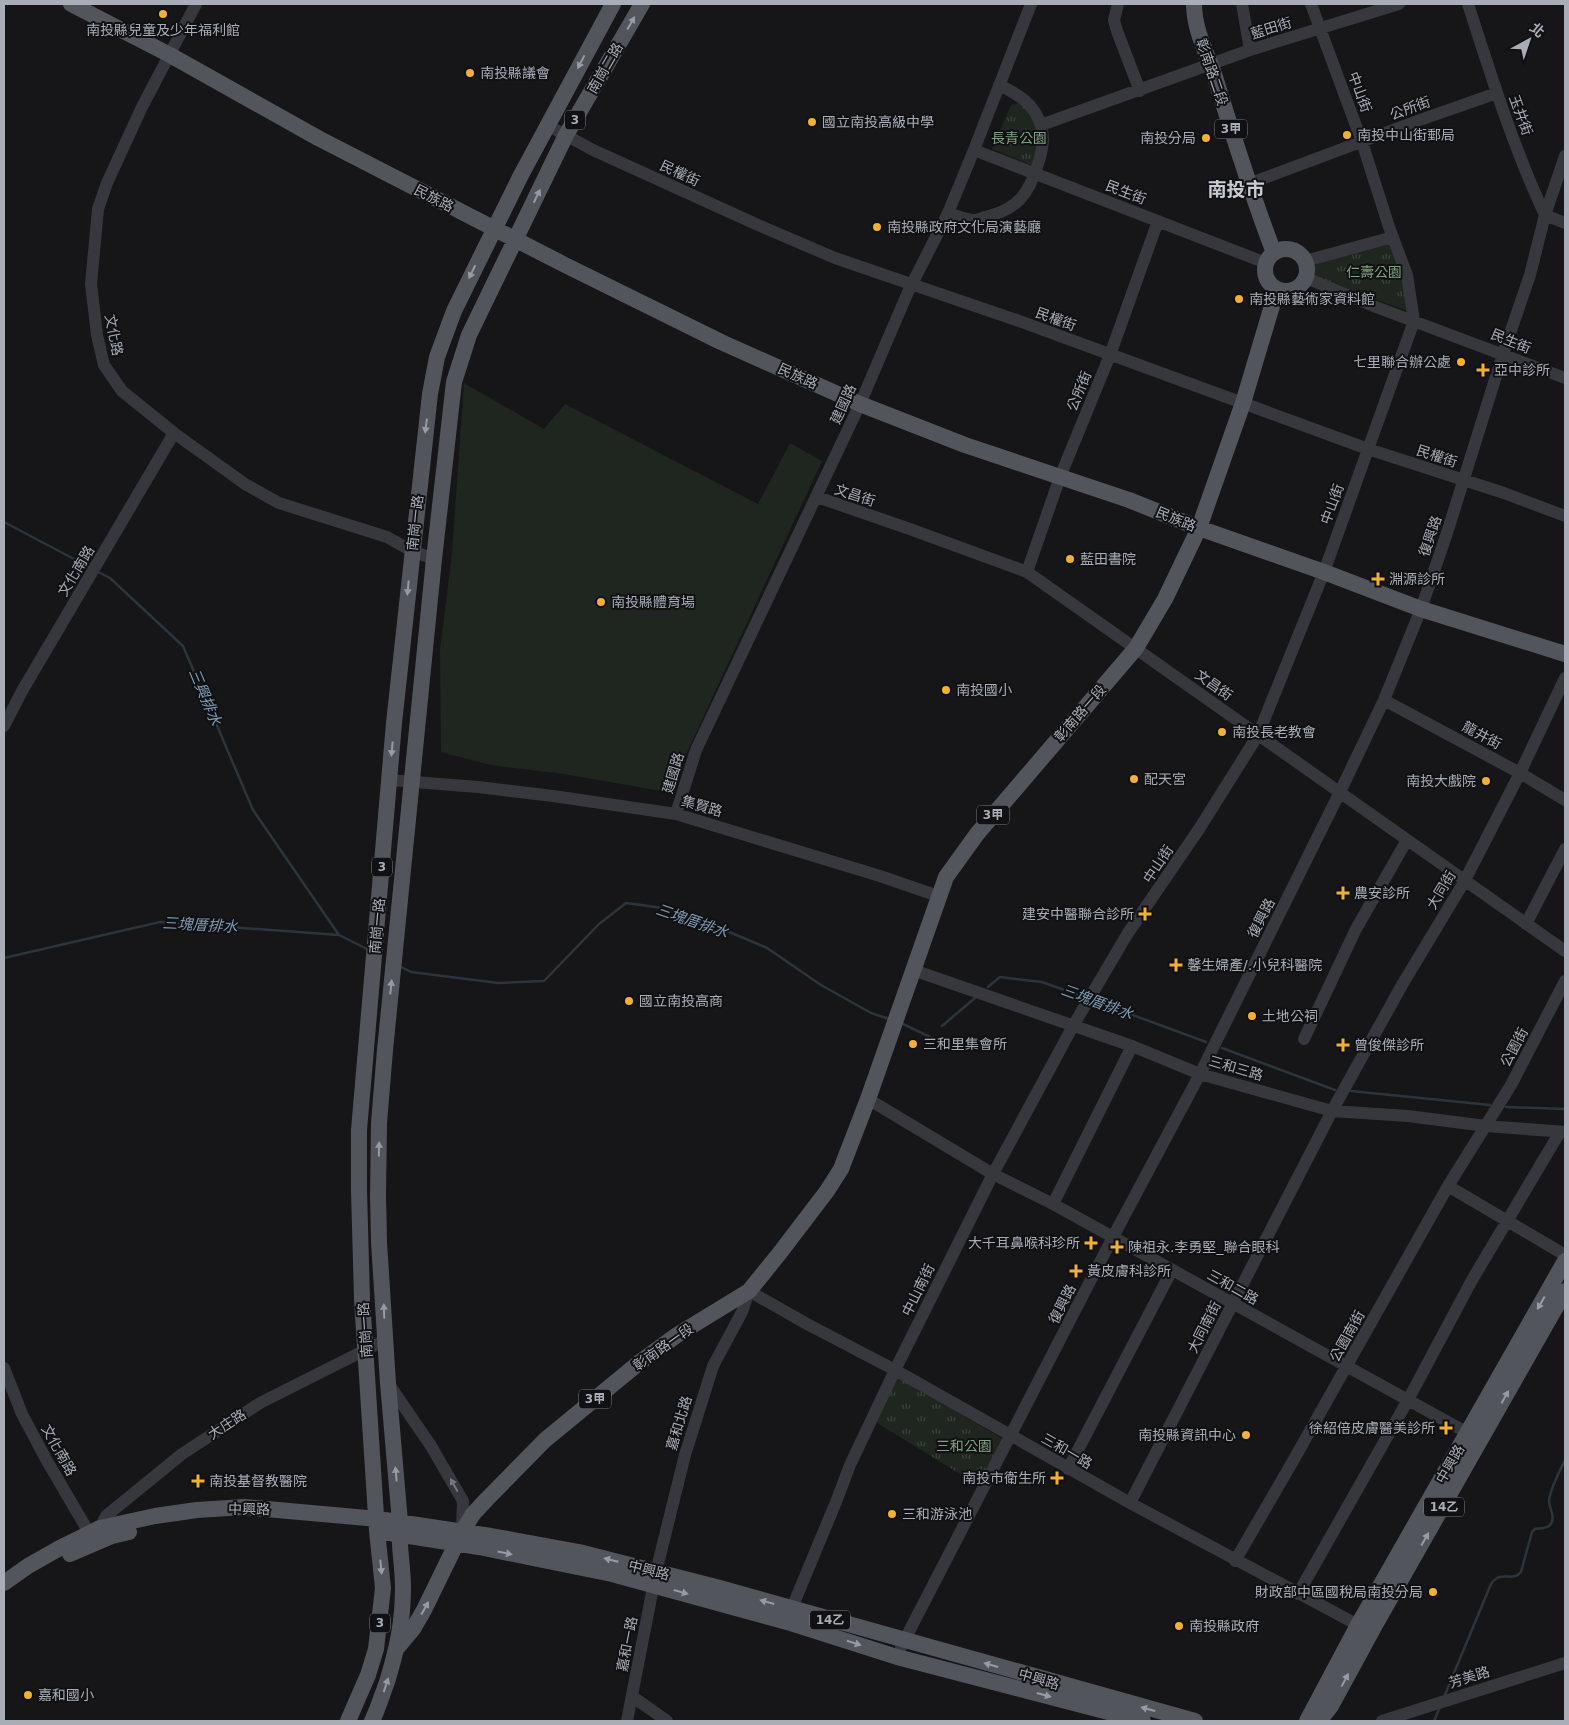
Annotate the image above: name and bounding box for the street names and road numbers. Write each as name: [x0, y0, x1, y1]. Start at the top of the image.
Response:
street label: 藍田街: [1249, 14, 1293, 42]
street label: 彰南路二段: [1193, 36, 1231, 108]
street label: 南崗二路: [584, 40, 626, 96]
street label: 中山街: [1345, 70, 1375, 114]
street label: 公所街: [1388, 93, 1432, 123]
street label: 玉井街: [1506, 93, 1536, 137]
road number: 3: [565, 110, 585, 130]
road number: 3甲: [1215, 120, 1247, 138]
street label: 民權街: [658, 157, 702, 189]
street label: 民生街: [1104, 177, 1148, 207]
street label: 民族路: [412, 181, 456, 215]
street label: 民權街: [1034, 304, 1078, 334]
street label: 文化路: [102, 313, 126, 357]
street label: 民生街: [1489, 326, 1533, 356]
street label: 民族路: [776, 360, 820, 392]
street label: 公所街: [1064, 369, 1094, 413]
street label: 建國路: [827, 382, 859, 426]
street label: 民權街: [1415, 442, 1459, 470]
street label: 文昌街: [833, 481, 877, 509]
street label: 中山街: [1317, 482, 1347, 526]
street label: 南崗一路: [404, 494, 426, 552]
street label: 民族路: [1154, 504, 1198, 534]
street label: 復興路: [1416, 514, 1444, 558]
street label: 文化南路: [55, 543, 97, 599]
street label: 文昌街: [1192, 666, 1236, 704]
street label: 彰南路一段: [1051, 681, 1109, 745]
street label: 龍井街: [1460, 718, 1504, 752]
street label: 建國路: [659, 751, 687, 795]
street label: 集賢路: [680, 793, 724, 819]
road number: 3甲: [977, 806, 1009, 824]
street label: 中山街: [1140, 842, 1176, 886]
road number: 3: [372, 858, 392, 876]
street label: 大同街: [1423, 868, 1459, 912]
street label: 復興路: [1244, 896, 1278, 940]
street label: 南崗一路: [367, 897, 387, 955]
street label: 公園街: [1497, 1025, 1531, 1069]
street label: 三和三路: [1207, 1053, 1265, 1083]
street label: 中山南街: [899, 1261, 937, 1319]
street label: 三和二路: [1205, 1266, 1261, 1308]
street label: 復興路: [1045, 1282, 1079, 1326]
street label: 大同南街: [1184, 1298, 1224, 1356]
street label: 南崗一路: [355, 1302, 375, 1358]
street label: 公園南街: [1326, 1308, 1368, 1364]
street label: 彰南路一段: [630, 1320, 696, 1374]
road number: 3甲: [579, 1390, 611, 1408]
street label: 嘉和北路: [663, 1394, 695, 1452]
street label: 大庄路: [205, 1406, 249, 1442]
street label: 文化南路: [38, 1422, 80, 1478]
street label: 三和一路: [1039, 1430, 1095, 1472]
street label: 中興路: [1433, 1442, 1467, 1486]
road number: 14乙: [1424, 1498, 1464, 1516]
street label: 中興路: [228, 1501, 270, 1517]
street label: 中興路: [627, 1557, 671, 1583]
road number: 14乙: [810, 1610, 850, 1630]
road number: 3: [370, 1614, 390, 1632]
street label: 嘉和一路: [614, 1615, 640, 1673]
street label: 芳美路: [1447, 1663, 1491, 1691]
street label: 中興路: [1017, 1666, 1061, 1692]

